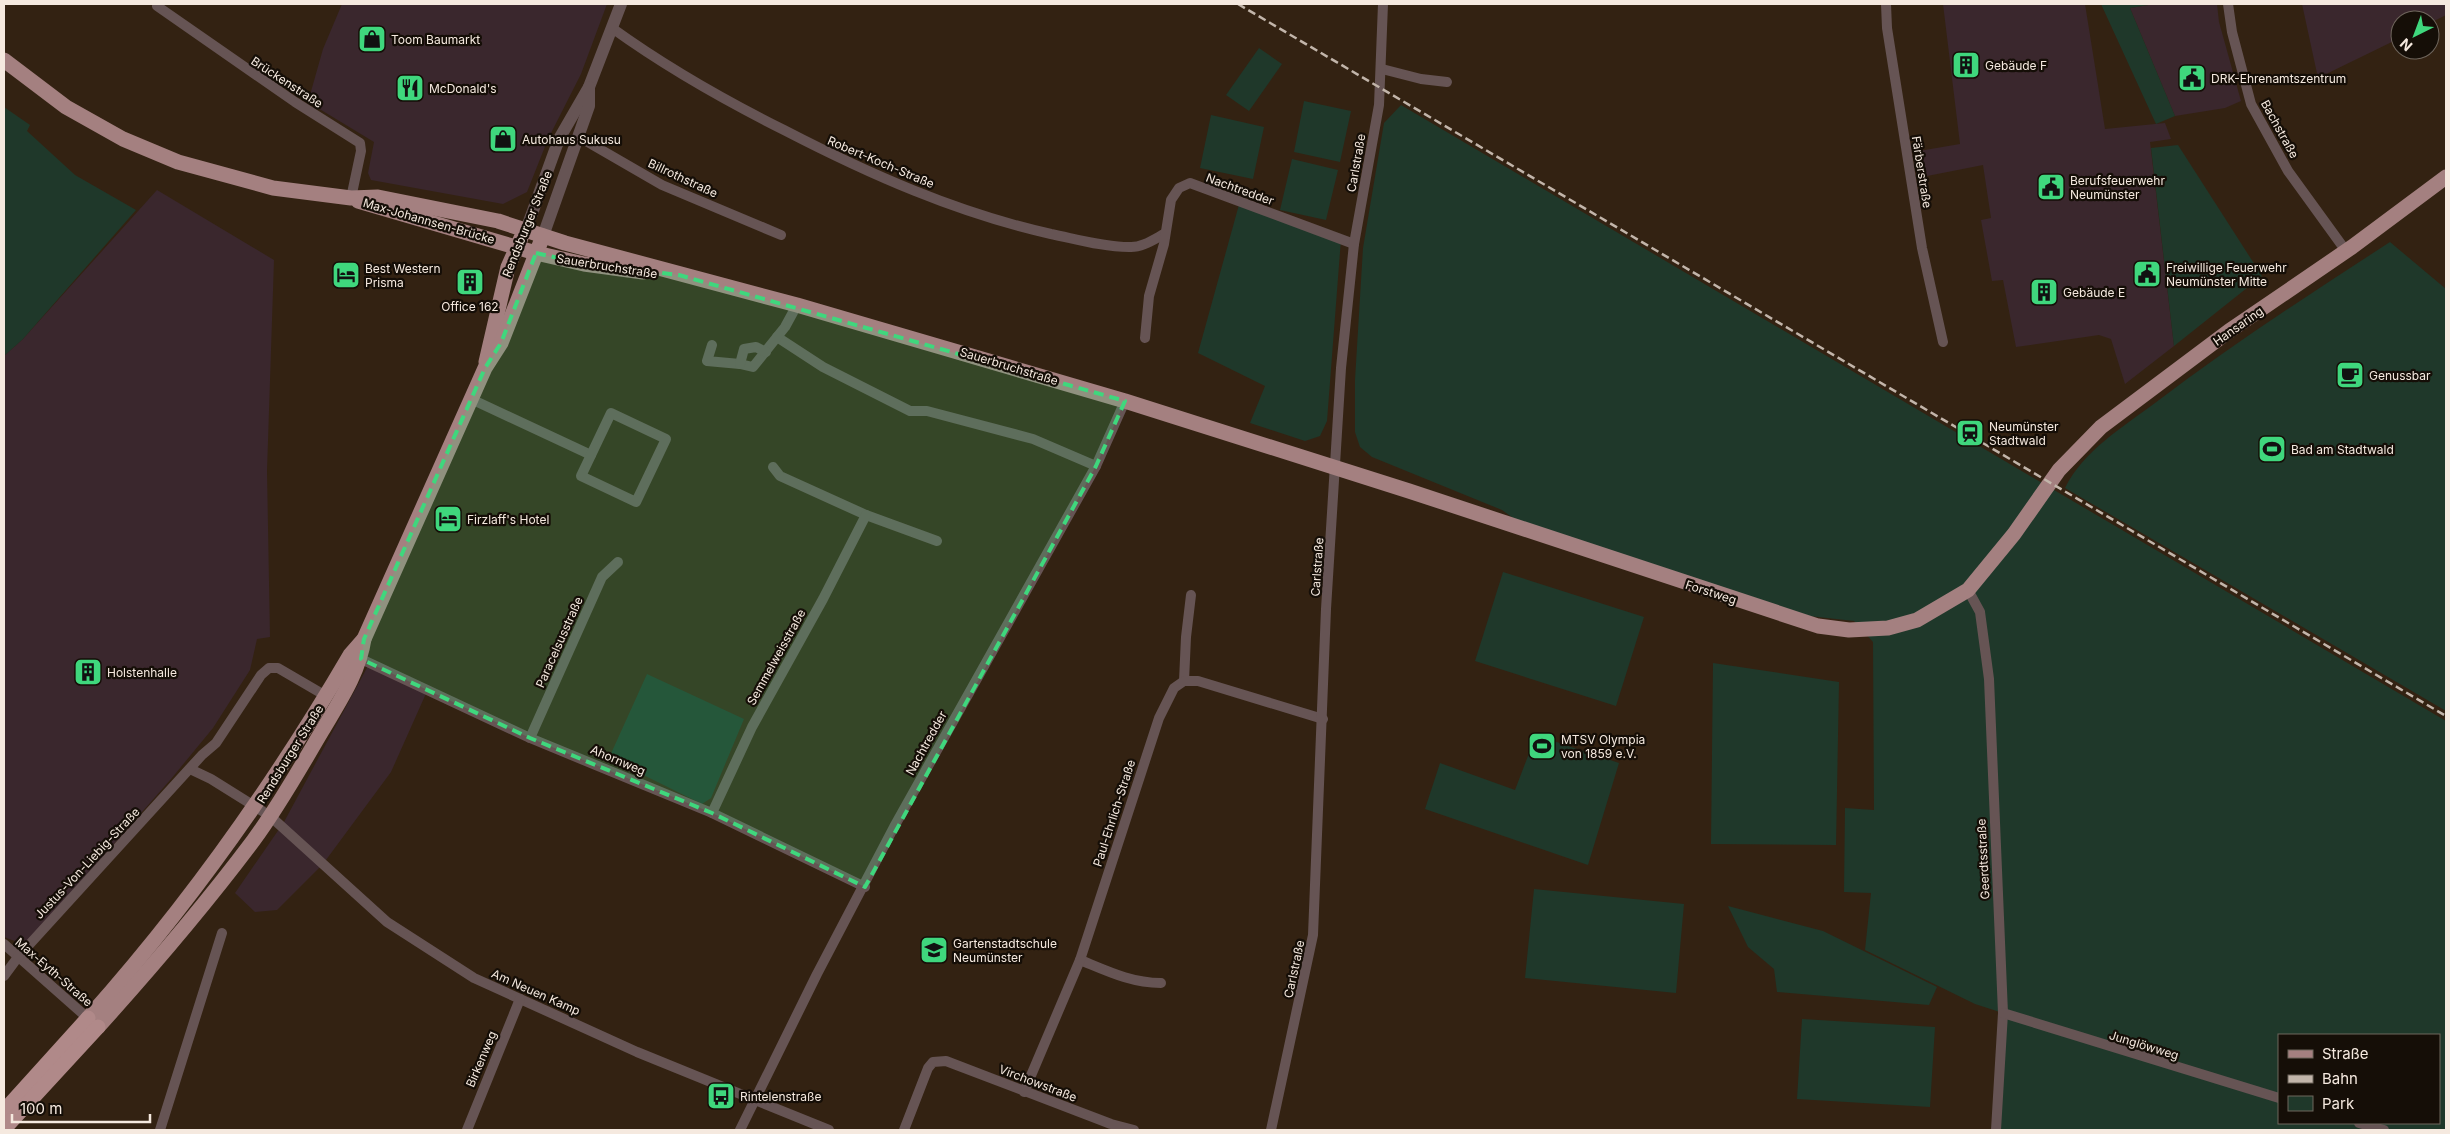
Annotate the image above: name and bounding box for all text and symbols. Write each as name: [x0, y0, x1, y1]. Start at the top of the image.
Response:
north arrow: [2390, 10, 2440, 60]
shop icon: Toom Baumarkt: [357, 24, 387, 54]
place label: Toom Baumarkt: [391, 32, 480, 47]
text: N: [2396, 35, 2416, 55]
building icon: Gebäude F: [1951, 50, 1981, 80]
street label: Brückenstraße: [248, 53, 326, 111]
place label: Gebäude F: [1985, 58, 2047, 73]
public building icon: DRK-Ehrenamtszentrum: [2177, 63, 2207, 93]
place label: DRK-Ehrenamtszentrum: [2211, 71, 2346, 86]
restaurant icon: McDonald's: [395, 73, 425, 103]
place label: McDonald's: [429, 81, 497, 96]
street label: Bachstraße: [2258, 97, 2302, 161]
shop icon: Autohaus Sukusu: [488, 124, 518, 154]
place label: Autohaus Sukusu: [522, 132, 621, 147]
street label: Robert-Koch-Straße: [825, 133, 937, 191]
street label: Carlstraße: [1343, 133, 1369, 193]
street label: Färberstraße: [1909, 135, 1935, 209]
street label: Billrothstraße: [646, 155, 720, 201]
street label: Rendsburger Straße: [499, 169, 555, 279]
street label: Nachtredder: [1204, 170, 1276, 208]
public building icon: Berufsfeuerwehr Neumünster: [2036, 172, 2066, 202]
place label: Berufsfeuerwehr Neumünster: [2070, 173, 2165, 202]
street label: Max-Johannsen-Brücke: [361, 195, 497, 247]
street label: Sauerbruchstraße: [555, 251, 659, 281]
public building icon: Freiwillige Feuerwehr Neumünster Mitte: [2132, 259, 2162, 289]
hotel icon: Best Western Prisma: [331, 260, 361, 290]
place label: Freiwillige Feuerwehr Neumünster Mitte: [2166, 260, 2287, 289]
place label: Best Western Prisma: [365, 261, 441, 290]
building icon: Office 162: [455, 267, 485, 297]
building icon: Gebäude E: [2029, 277, 2059, 307]
place label: Gebäude E: [2063, 285, 2125, 300]
place label: Office 162: [441, 299, 499, 314]
street label: Hansaring: [2210, 303, 2266, 349]
street label: Sauerbruchstraße: [958, 344, 1060, 388]
cafe icon: Genussbar: [2335, 360, 2365, 390]
place label: Genussbar: [2369, 368, 2431, 383]
station icon: Neumünster Stadtwald: [1955, 418, 1985, 448]
place label: Neumünster Stadtwald: [1989, 419, 2059, 448]
sports icon: Bad am Stadtwald: [2257, 434, 2287, 464]
place label: Bad am Stadtwald: [2291, 442, 2394, 457]
hotel icon: Firzlaff's Hotel: [433, 504, 463, 534]
place label: Firzlaff's Hotel: [467, 512, 549, 527]
street label: Carlstraße: [1307, 537, 1327, 597]
street label: Forstweg: [1684, 577, 1738, 607]
street label: Paracelsusstraße: [532, 594, 586, 690]
street label: Semmelweisstraße: [743, 606, 809, 708]
building icon: Holstenhalle: [73, 657, 103, 687]
place label: Holstenhalle: [107, 665, 177, 680]
street label: Rendsburger Straße: [254, 702, 326, 806]
street label: Nachtredder: [902, 708, 950, 778]
sports icon: MTSV Olympia von 1859 e.V.: [1527, 731, 1557, 761]
place label: MTSV Olympia von 1859 e.V.: [1561, 732, 1645, 761]
street label: Ahornweg: [588, 742, 648, 778]
street label: Paul-Ehrlich-Straße: [1090, 758, 1138, 868]
street label: Justus-Von-Liebig-Straße: [31, 804, 143, 922]
street label: Geerdtsstraße: [1973, 818, 1993, 900]
street label: Max-Eyth-Straße: [12, 934, 96, 1010]
school or university icon: Gartenstadtschule Neumünster: [919, 935, 949, 965]
place label: Gartenstadtschule Neumünster: [953, 936, 1057, 965]
street label: Carlstraße: [1281, 939, 1307, 999]
street label: Am Neuen Kamp: [489, 966, 583, 1018]
street label: Junglöwweg: [2107, 1027, 2181, 1063]
street label: Birkenweg: [462, 1029, 500, 1089]
legend: [2278, 1034, 2440, 1124]
text: Straße: [2322, 1044, 2369, 1063]
street label: Virchowstraße: [997, 1061, 1079, 1105]
text: Bahn: [2322, 1069, 2358, 1088]
bus stop icon: Rintelenstraße: [706, 1081, 736, 1111]
place label: Rintelenstraße: [740, 1089, 821, 1104]
scale bar: [12, 1092, 150, 1124]
text: Park: [2322, 1094, 2355, 1113]
text: 100 m: [20, 1099, 62, 1118]

